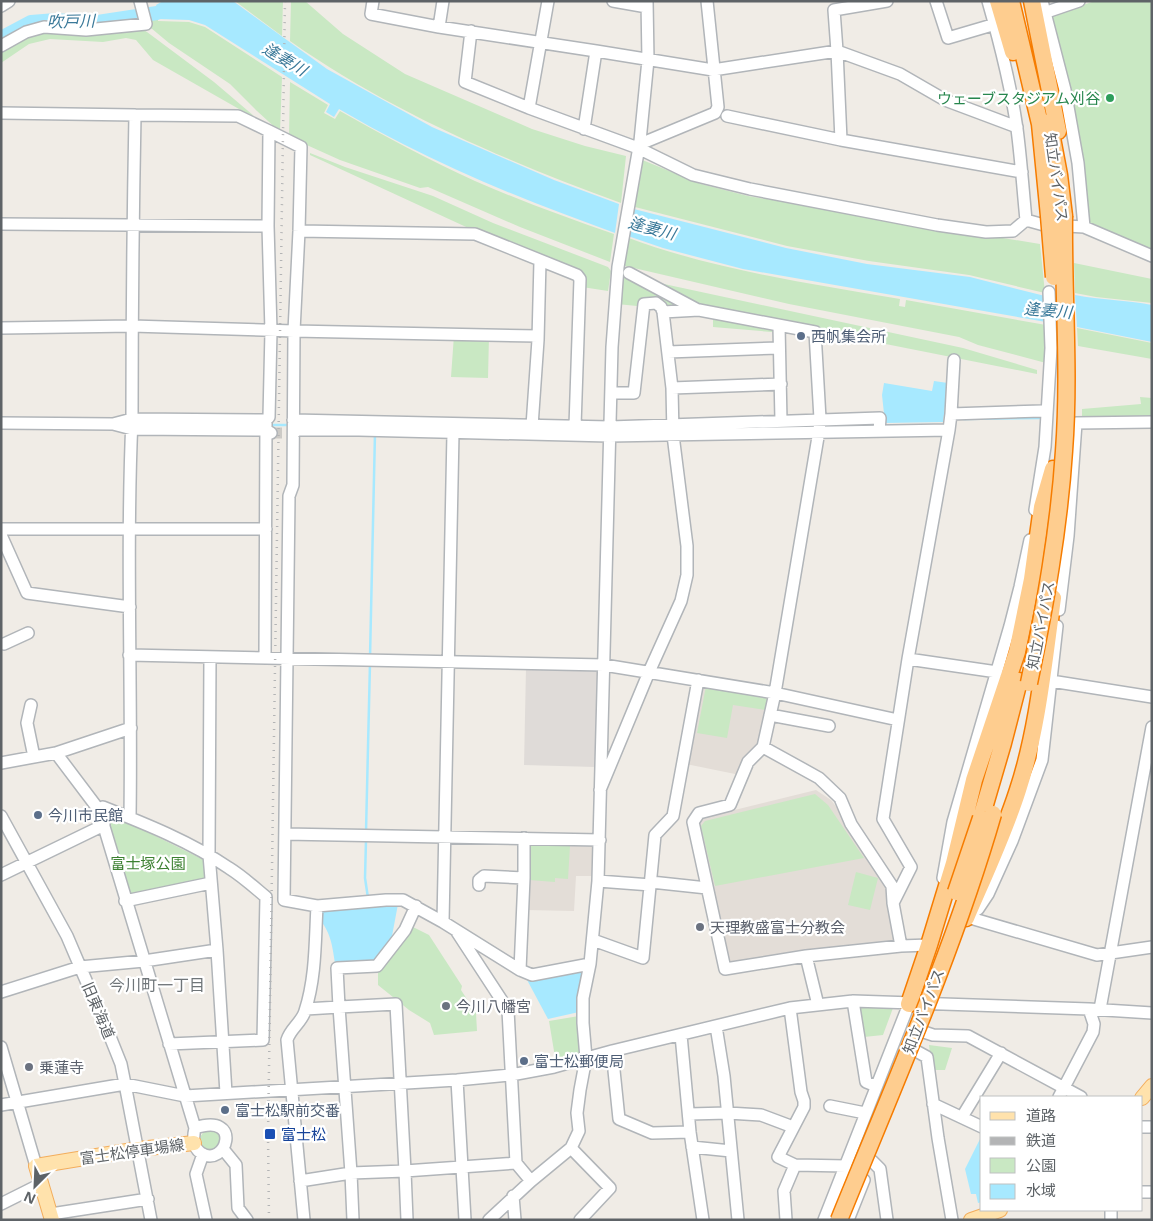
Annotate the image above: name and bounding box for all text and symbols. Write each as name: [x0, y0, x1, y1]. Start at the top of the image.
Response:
water label: 吹戸川: [47, 10, 97, 32]
water label: 逢妻川: [259, 37, 313, 82]
place label: ウェーブスタジアム刈谷: [937, 88, 1100, 108]
marker: ウェーブスタジアム刈谷: [1104, 92, 1116, 104]
street label: 知立バイパス: [1041, 131, 1073, 223]
water label: 逢妻川: [626, 211, 680, 245]
water label: 逢妻川: [1023, 297, 1075, 323]
place label: 西帆集会所: [811, 326, 886, 346]
marker: 西帆集会所: [795, 330, 807, 342]
street label: 知立バイパス: [1022, 579, 1058, 671]
place label: 今川市民館: [48, 805, 123, 825]
marker: 今川市民館: [32, 809, 44, 821]
park label: 富士塚公園: [110, 853, 186, 873]
place label: 天理教盛富士分教会: [710, 917, 845, 937]
marker: 天理教盛富士分教会: [694, 921, 706, 933]
street label: 知立バイパス: [898, 966, 948, 1056]
district label: 今川町一丁目: [109, 974, 205, 996]
street label: 旧東海道: [78, 978, 120, 1042]
place label: 今川八幡宮: [456, 996, 531, 1016]
marker: 今川八幡宮: [440, 1000, 452, 1012]
place label: 富士松郵便局: [534, 1051, 624, 1071]
marker: 富士松郵便局: [518, 1055, 530, 1067]
place label: 乗蓮寺: [39, 1057, 84, 1077]
marker: 乗蓮寺: [23, 1061, 35, 1073]
legend: [980, 1096, 1143, 1211]
place label: 富士松駅前交番: [235, 1100, 340, 1120]
marker: 富士松駅前交番: [219, 1104, 231, 1116]
text: 道路: [1026, 1105, 1056, 1125]
place label: 富士松: [281, 1124, 326, 1144]
marker: 富士松: [263, 1127, 277, 1141]
text: 鉄道: [1026, 1130, 1056, 1150]
street label: 富士松停車場線: [79, 1134, 185, 1168]
text: 公園: [1026, 1155, 1056, 1175]
north arrow: [10, 1161, 60, 1211]
text: 水域: [1026, 1180, 1056, 1200]
text: N: [20, 1187, 39, 1209]

